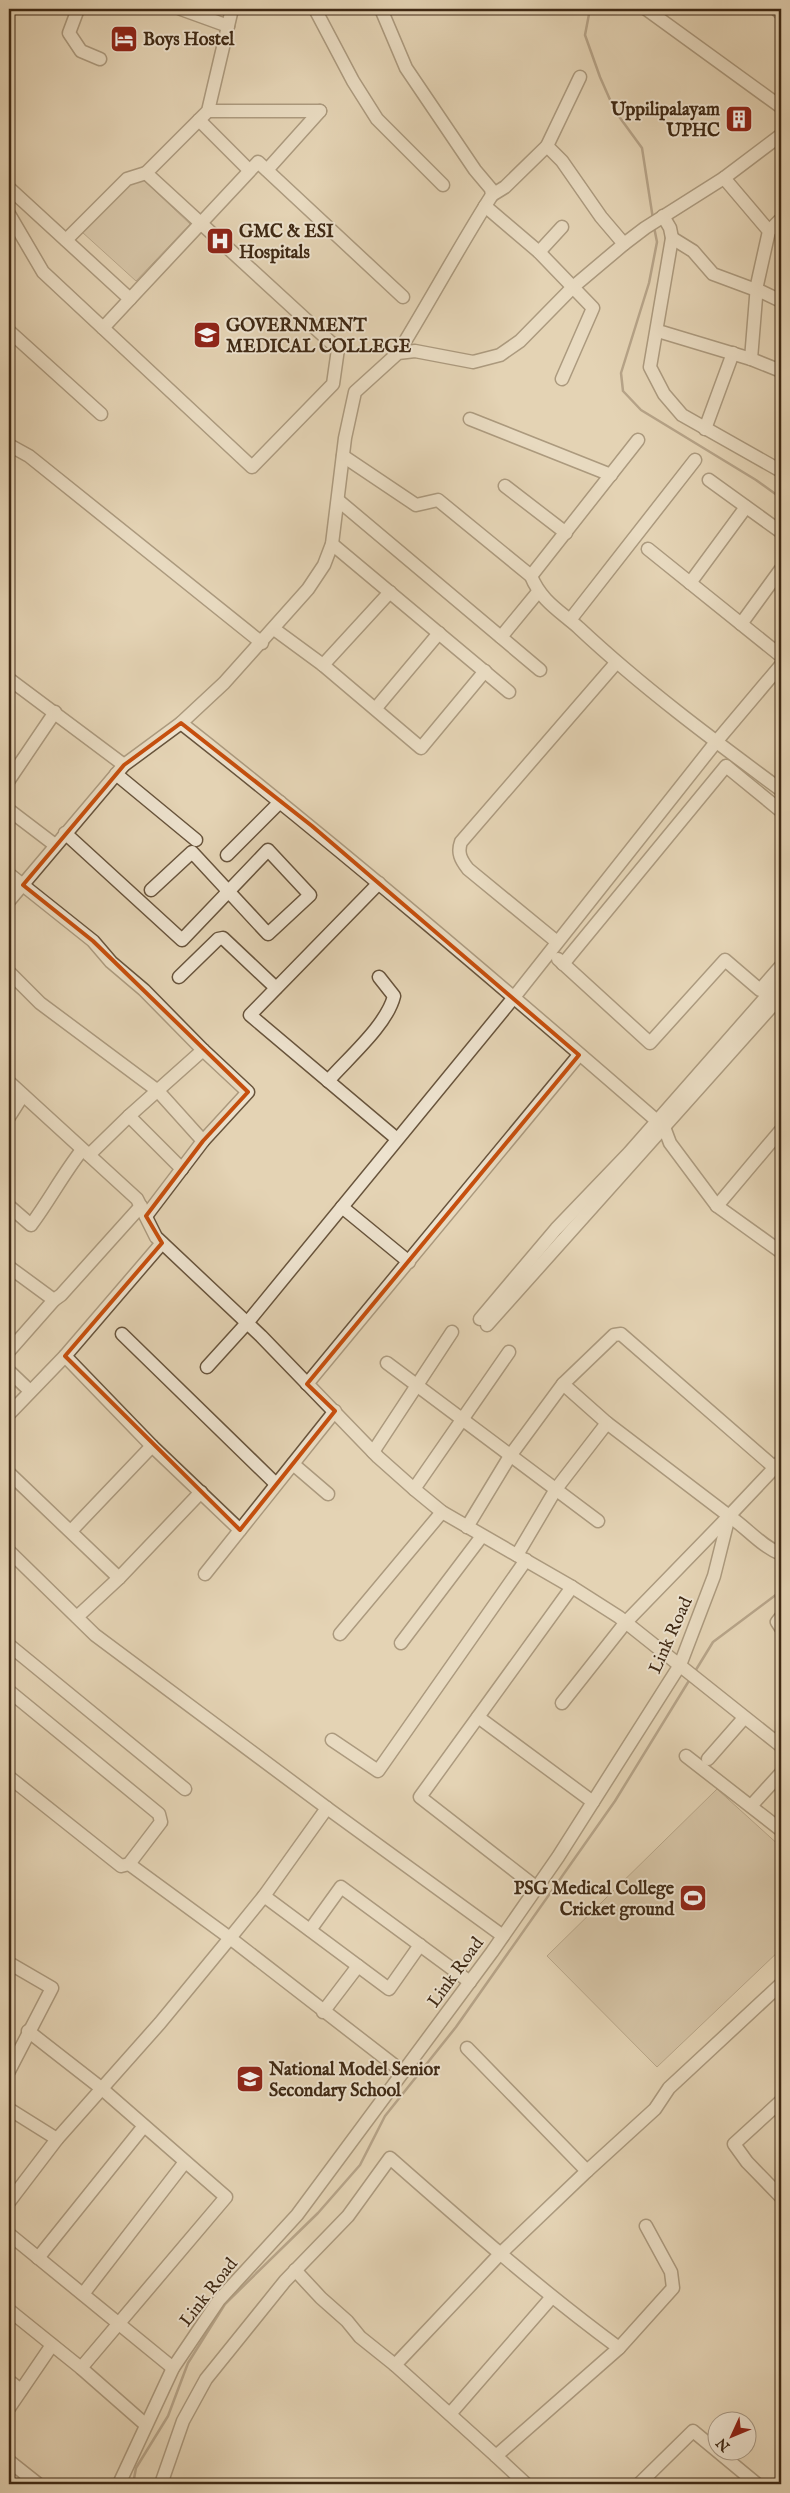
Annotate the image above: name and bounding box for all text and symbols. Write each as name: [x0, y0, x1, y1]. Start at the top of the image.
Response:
hotel icon: Boys Hostel: [109, 24, 139, 54]
place label: Boys Hostel: [143, 29, 235, 52]
place label: Uppilipalayam UPHC: [610, 99, 720, 143]
building icon: Uppilipalayam UPHC: [724, 104, 754, 134]
place label: GMC & ESI Hospitals: [239, 221, 334, 265]
hospital icon: GMC & ESI Hospitals: [205, 226, 235, 256]
place label: GOVERNMENT MEDICAL COLLEGE: [226, 315, 412, 359]
school or university icon: GOVERNMENT MEDICAL COLLEGE: [192, 320, 222, 350]
street label: Link Road: [644, 1593, 699, 1677]
place label: PSG Medical College Cricket ground: [514, 1878, 675, 1922]
sports icon: PSG Medical College Cricket ground: [678, 1883, 708, 1913]
street label: Link Road: [423, 1933, 490, 2013]
place label: National Model Senior Secondary School: [268, 2059, 440, 2103]
school or university icon: National Model Senior Secondary School: [235, 2064, 265, 2094]
street label: Link Road: [175, 2253, 244, 2332]
north arrow: [708, 2410, 758, 2460]
text: N: [713, 2434, 735, 2456]

